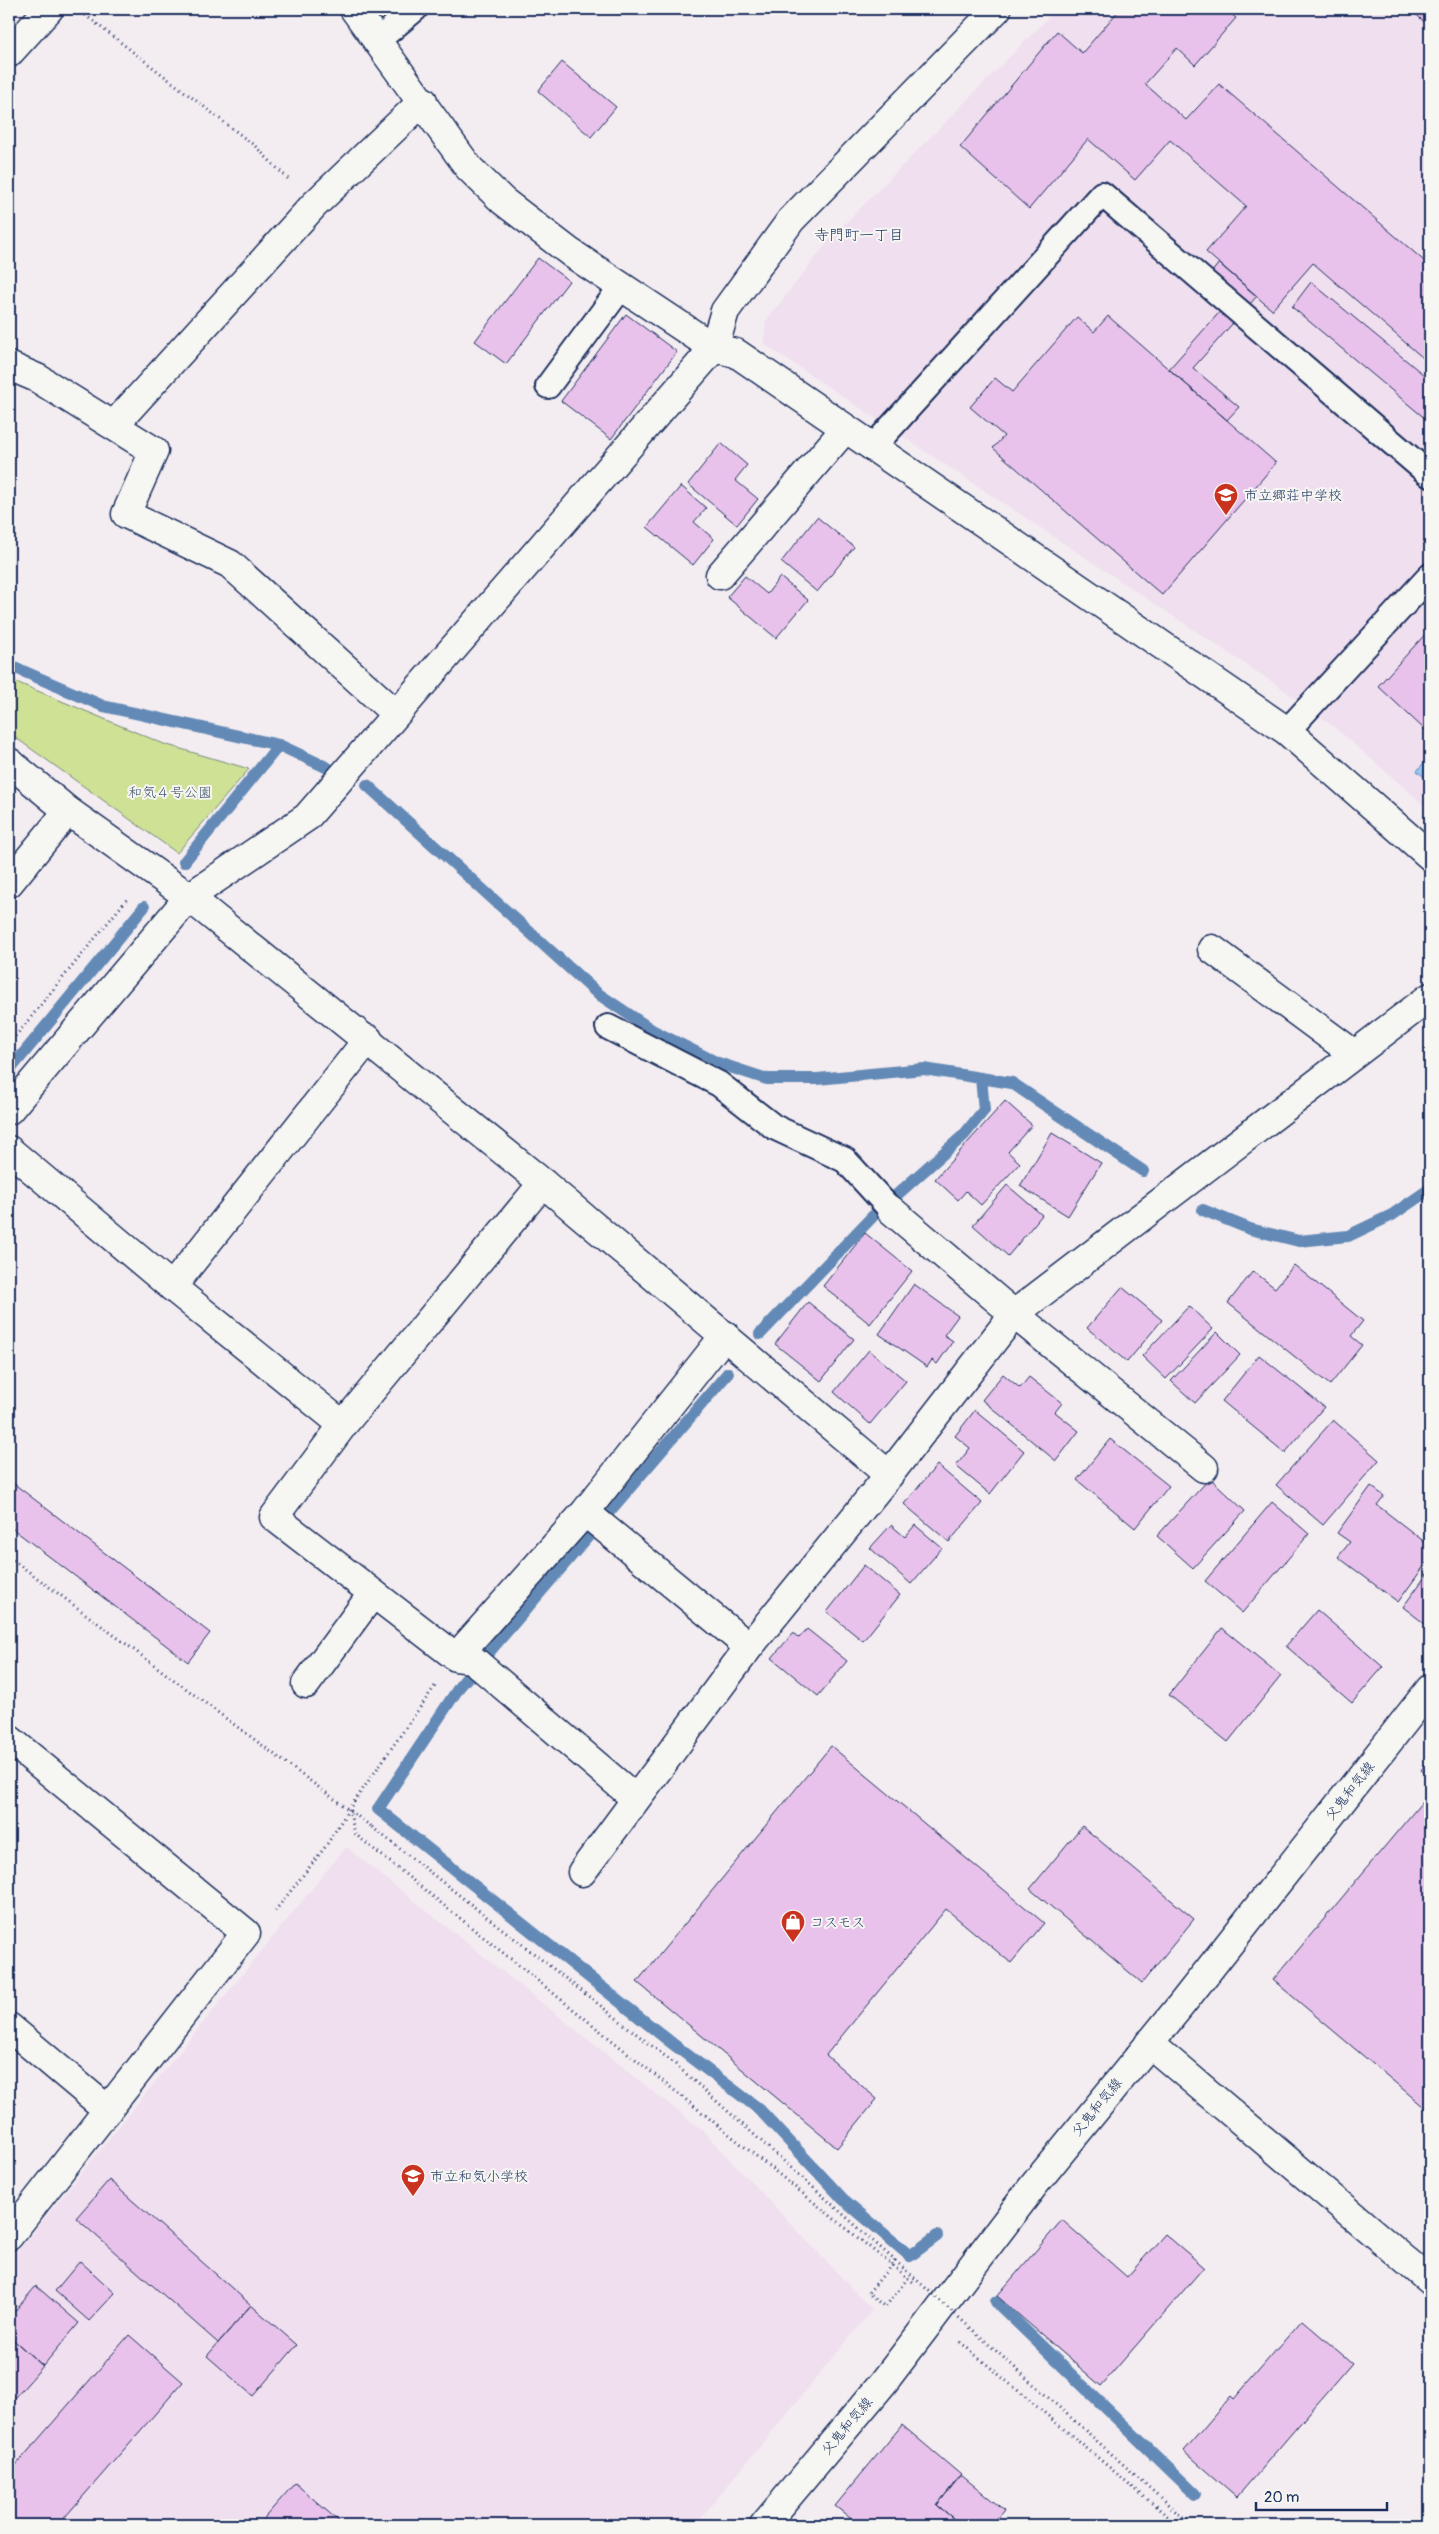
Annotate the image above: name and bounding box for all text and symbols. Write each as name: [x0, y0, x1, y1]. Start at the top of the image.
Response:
district label: 寺門町一丁目: [814, 226, 904, 245]
school or university icon: 市立郷荘中学校: [1213, 482, 1239, 516]
place label: 市立郷荘中学校: [1244, 487, 1342, 504]
park label: 和気４号公園: [128, 784, 212, 801]
street label: 父鬼和気線: [1322, 1758, 1378, 1824]
shop icon: コスモス: [780, 1909, 806, 1943]
place label: コスモス: [810, 1914, 865, 1931]
street label: 父鬼和気線: [1068, 2074, 1126, 2140]
school or university icon: 市立和気小学校: [400, 2163, 426, 2197]
place label: 市立和気小学校: [430, 2168, 528, 2185]
street label: 父鬼和気線: [818, 2394, 876, 2458]
scale bar: [1256, 2479, 1388, 2511]
text: 20 m: [1264, 2488, 1299, 2507]

